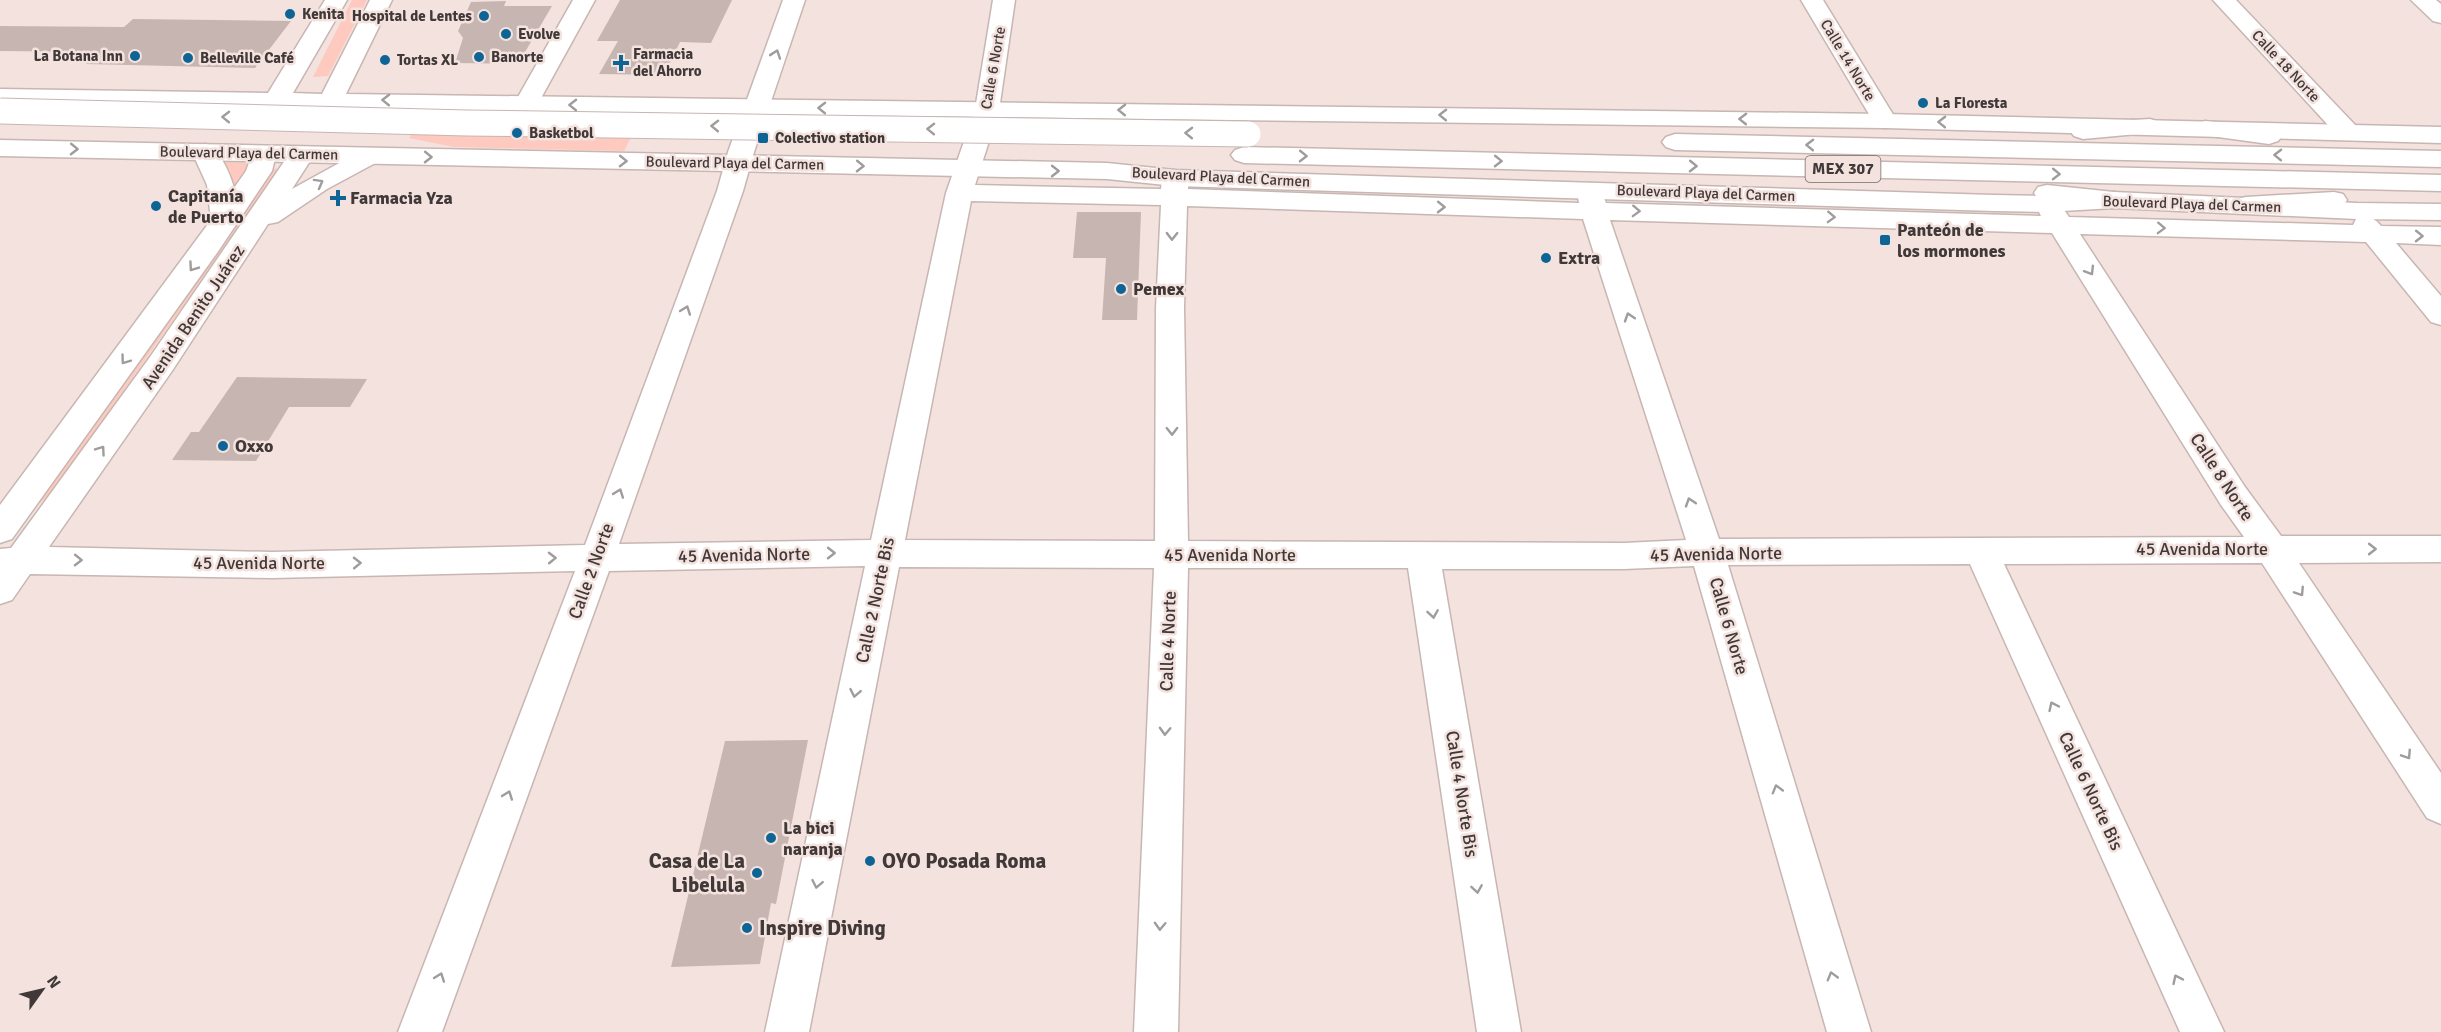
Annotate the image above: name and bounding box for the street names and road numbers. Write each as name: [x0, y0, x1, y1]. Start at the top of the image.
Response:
street label: Calle 14 Norte: [1817, 16, 1879, 104]
street label: Calle 6 Norte: [977, 25, 1009, 111]
street label: Calle 18 Norte: [2248, 26, 2324, 106]
street label: Boulevard Playa del Carmen: [160, 142, 338, 164]
street label: Boulevard Playa del Carmen: [646, 152, 824, 174]
road number: MEX 307: [1806, 156, 1880, 182]
street label: Boulevard Playa del Carmen: [1131, 163, 1311, 191]
street label: Boulevard Playa del Carmen: [1616, 181, 1796, 205]
street label: Boulevard Playa del Carmen: [2102, 192, 2282, 216]
street label: Avenida Benito Juárez: [137, 241, 249, 393]
street label: Calle 8 Norte: [2185, 429, 2259, 525]
street label: Calle 2 Norte: [563, 520, 619, 622]
street label: Calle 2 Norte Bis: [851, 535, 899, 665]
street label: 45 Avenida Norte: [2136, 538, 2268, 560]
street label: 45 Avenida Norte: [1650, 542, 1782, 566]
street label: 45 Avenida Norte: [678, 543, 810, 567]
street label: 45 Avenida Norte: [1164, 544, 1296, 566]
street label: 45 Avenida Norte: [193, 552, 325, 574]
street label: Calle 6 Norte: [1705, 575, 1753, 677]
street label: Calle 4 Norte: [1155, 590, 1181, 692]
street label: Calle 6 Norte Bis: [2054, 728, 2128, 854]
street label: Calle 4 Norte Bis: [1441, 729, 1483, 859]

